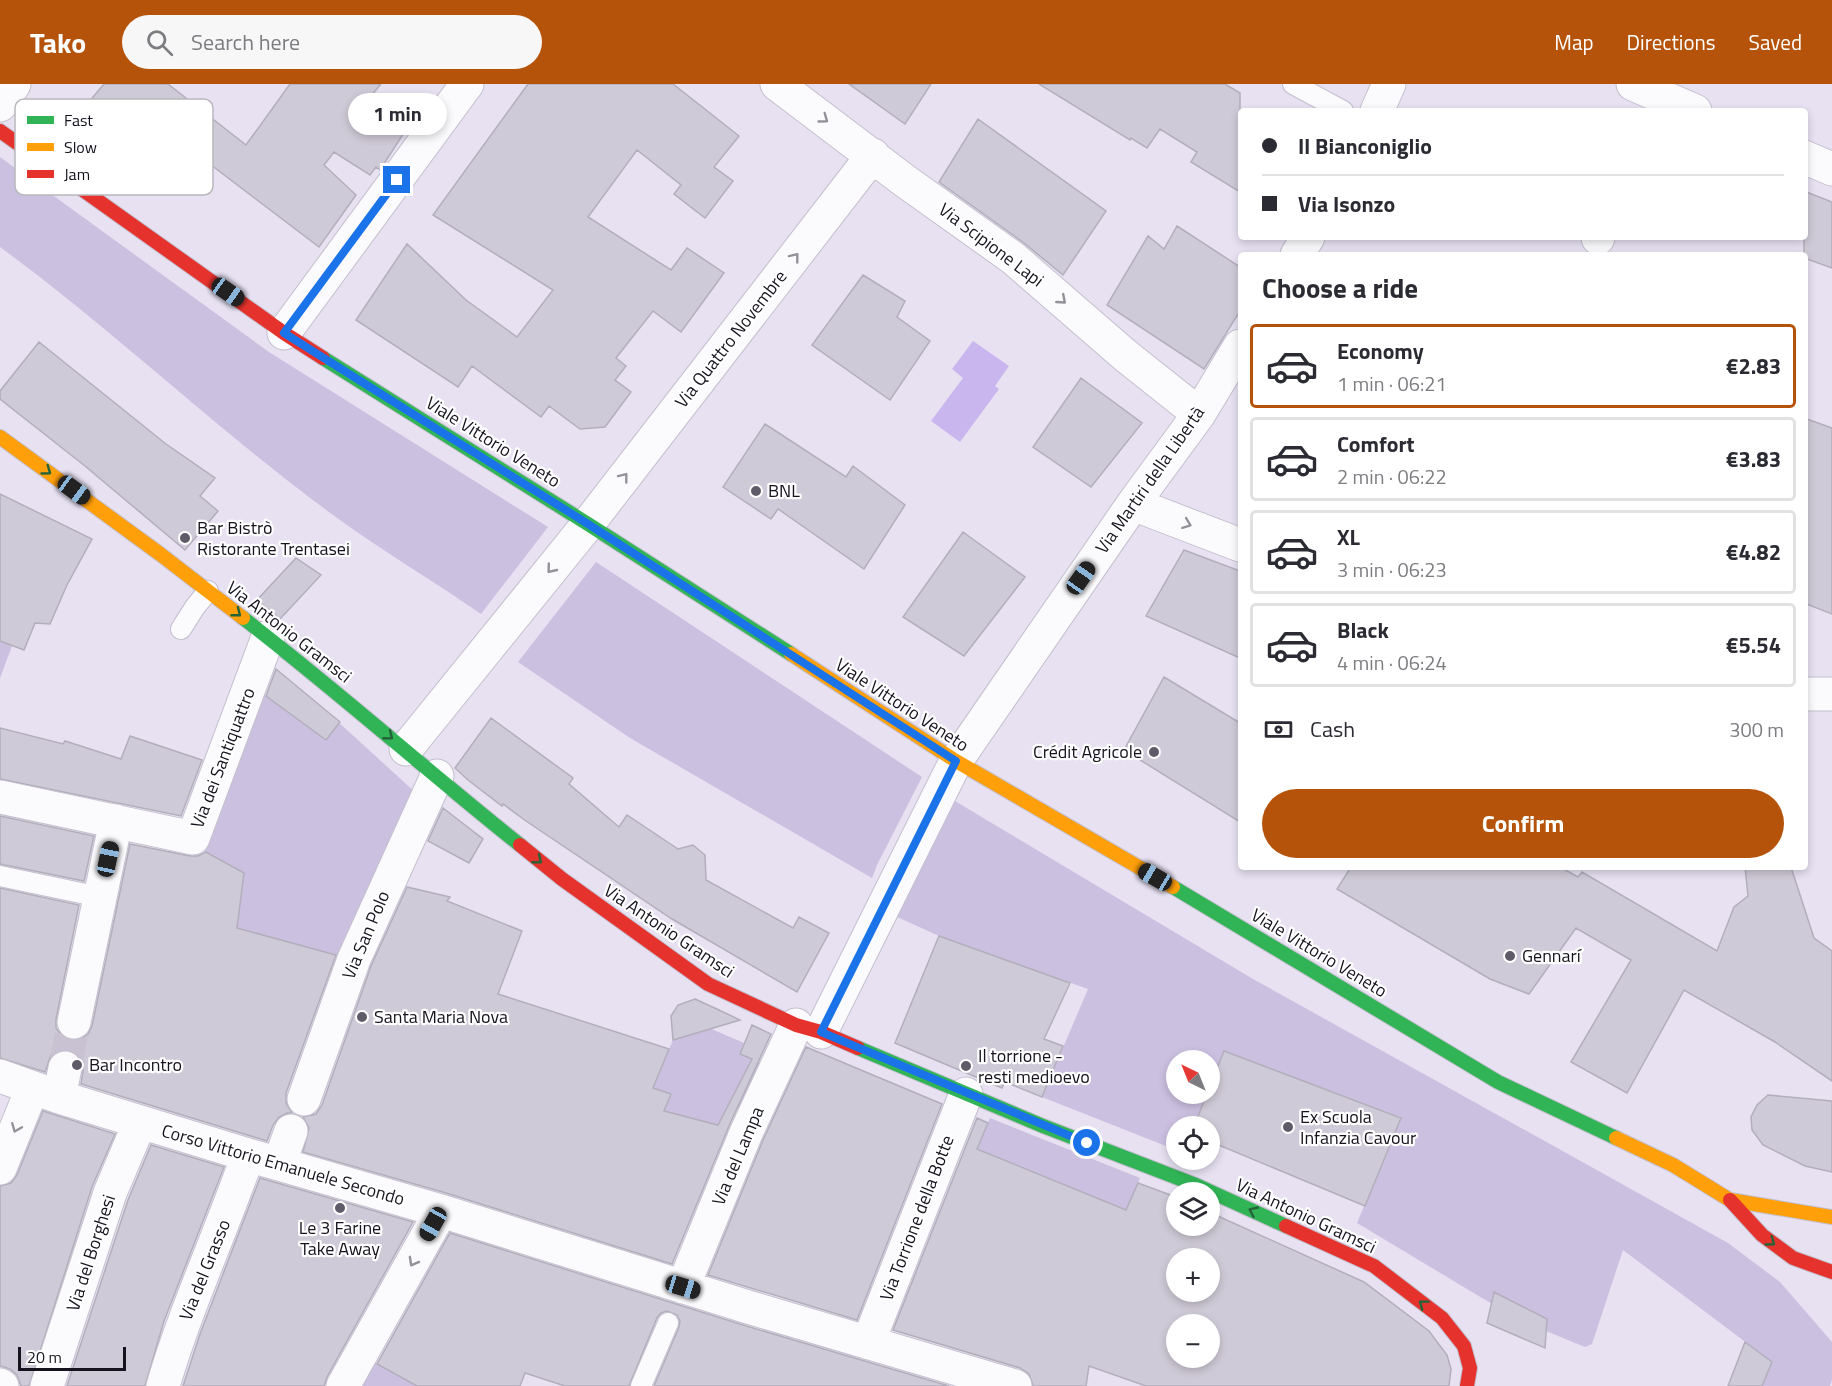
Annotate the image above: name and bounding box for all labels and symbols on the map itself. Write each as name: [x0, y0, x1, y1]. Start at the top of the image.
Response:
callout: 1 min: [348, 93, 446, 135]
legend: [15, 99, 213, 195]
text: Fast: [64, 108, 93, 132]
one-way arrow: [817, 111, 828, 122]
text: Slow: [64, 135, 97, 159]
text: Jam: [64, 162, 90, 186]
route end: [383, 166, 410, 193]
street label: Via Scipione Lapi: [933, 196, 1050, 293]
one-way arrow: [787, 252, 798, 263]
street label: Via Quattro Novembre: [668, 264, 793, 413]
car: [208, 274, 248, 310]
one-way arrow: [1055, 293, 1066, 304]
street label: Viale Vittorio Veneto: [421, 389, 566, 494]
street label: Via Martiri della Libertà: [1088, 400, 1211, 559]
one-way arrow: [41, 464, 52, 475]
car: [54, 472, 94, 508]
one-way arrow: [616, 473, 627, 484]
place label: BNL: [768, 477, 800, 504]
marker: BNL: [749, 484, 763, 498]
place label: Bar Bistrò Ristorante Trentasei: [197, 514, 350, 562]
one-way arrow: [1181, 517, 1192, 530]
marker: Bar Bistrò Ristorante Trentasei: [178, 531, 192, 545]
car: [1063, 558, 1099, 598]
one-way arrow: [548, 562, 559, 573]
street label: Via Antonio Gramsci: [221, 574, 358, 689]
one-way arrow: [230, 606, 241, 617]
street label: Viale Vittorio Veneto: [830, 651, 974, 758]
street label: Via dei Santiquattro: [183, 684, 262, 832]
one-way arrow: [382, 728, 393, 739]
place label: Crédit Agricole: [1033, 738, 1142, 765]
marker: Crédit Agricole: [1147, 745, 1161, 759]
car: [95, 840, 121, 878]
one-way arrow: [532, 853, 543, 864]
car: [1135, 860, 1175, 894]
street label: Via Antonio Gramsci: [599, 877, 740, 984]
street label: Via San Polo: [335, 886, 396, 983]
street label: Viale Vittorio Veneto: [1246, 901, 1392, 1004]
place label: Gennarí: [1522, 942, 1583, 969]
marker: Gennarí: [1503, 949, 1517, 963]
place label: Santa Maria Nova: [374, 1003, 508, 1030]
marker: Santa Maria Nova: [355, 1010, 369, 1024]
place label: Il torrione - resti medioevo: [978, 1042, 1090, 1090]
north arrow: [1166, 1050, 1220, 1104]
place label: Bar Incontro: [89, 1051, 182, 1078]
marker: Bar Incontro: [70, 1058, 84, 1072]
marker: Il torrione - resti medioevo: [959, 1059, 973, 1073]
street label: Via del Lampa: [705, 1102, 771, 1210]
place label: Ex Scuola Infanzia Cavour: [1300, 1103, 1416, 1151]
street label: Corso Vittorio Emanuele Secondo: [158, 1117, 408, 1212]
marker: Ex Scuola Infanzia Cavour: [1281, 1120, 1295, 1134]
one-way arrow: [11, 1122, 23, 1133]
route start: [1073, 1129, 1100, 1156]
street label: Via Torrione della Botte: [872, 1131, 961, 1305]
street label: Via Antonio Gramsci: [1232, 1171, 1381, 1260]
street label: Via del Borghesi: [59, 1191, 122, 1315]
marker: Le 3 Farine Take Away: [333, 1201, 347, 1215]
car: [416, 1204, 450, 1244]
one-way arrow: [1249, 1206, 1260, 1218]
place label: Le 3 Farine Take Away: [299, 1214, 381, 1262]
street label: Via del Grasso: [172, 1215, 237, 1324]
one-way arrow: [1764, 1234, 1775, 1245]
one-way arrow: [409, 1256, 420, 1267]
car: [663, 1273, 703, 1301]
one-way arrow: [1419, 1300, 1430, 1311]
scale bar: [18, 1344, 126, 1372]

